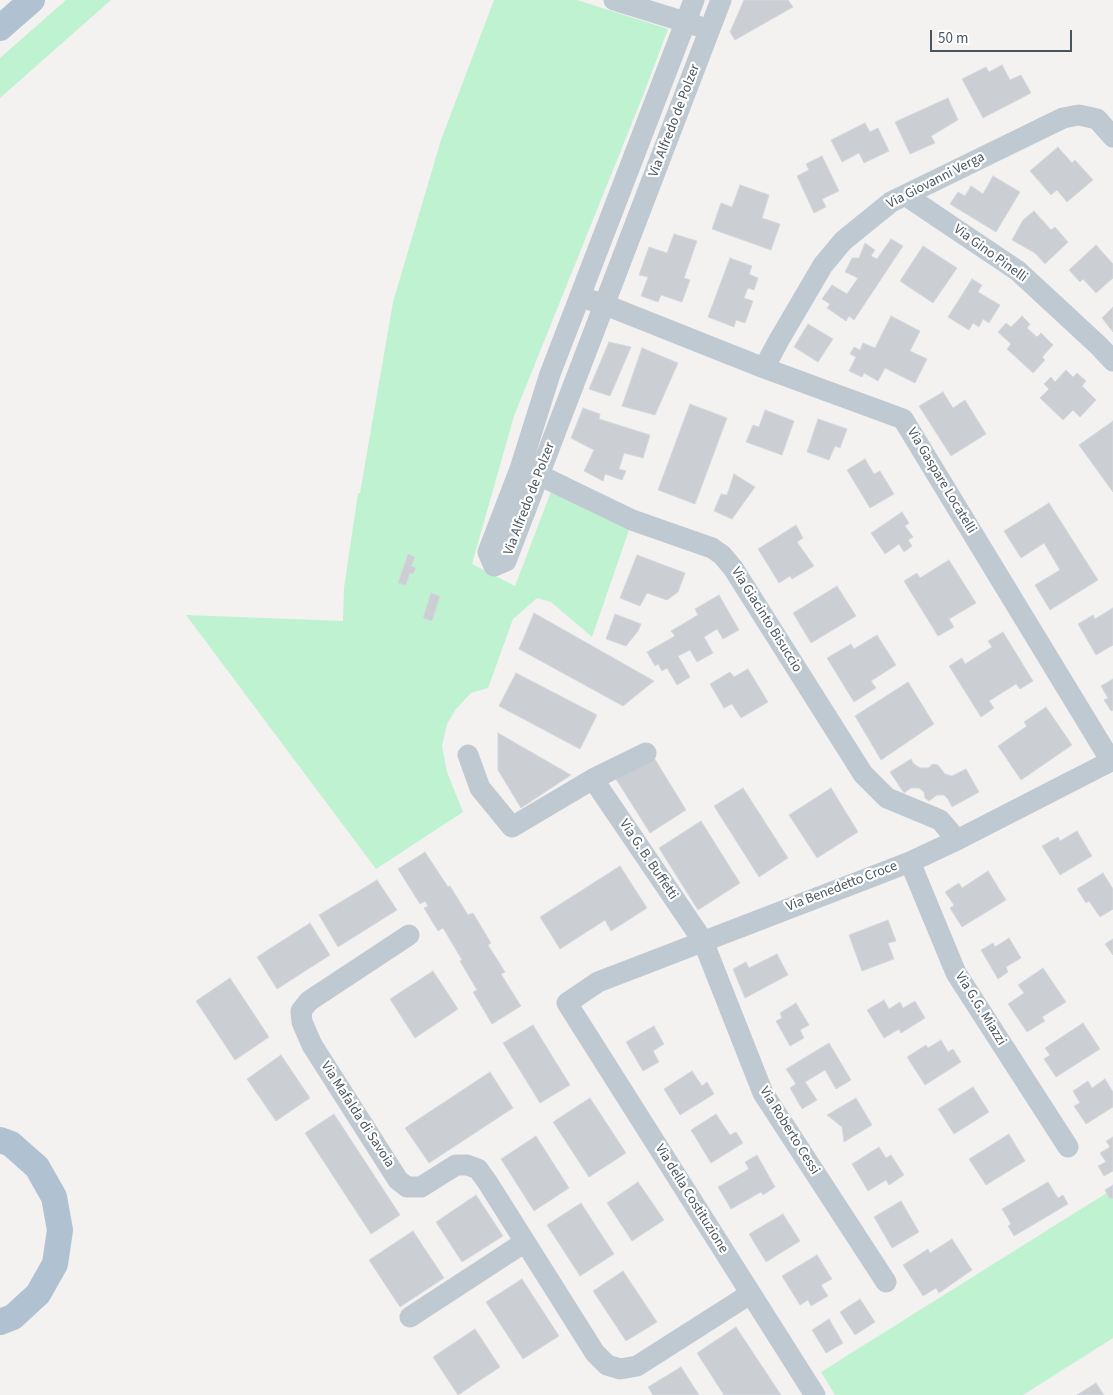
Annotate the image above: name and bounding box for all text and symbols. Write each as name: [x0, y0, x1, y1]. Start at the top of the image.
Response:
scale bar: [933, 20, 1076, 52]
text: 50 m: [938, 28, 968, 49]
street label: Via Alfredo de Polzer: [646, 62, 704, 180]
street label: Via Giovanni Verga: [884, 149, 988, 213]
street label: Via Gino Pinelli: [950, 222, 1030, 286]
street label: Via Gaspare Locatelli: [903, 425, 979, 537]
street label: Via Alfredo de Polzer: [501, 440, 559, 558]
street label: Via Giacinto Bisuccio: [727, 564, 805, 676]
street label: Via G. B. Buffetti: [615, 817, 681, 903]
street label: Via Benedetto Croce: [784, 858, 900, 916]
street label: Via G.G. Miazzi: [951, 969, 1009, 1049]
street label: Via Mafalda di Savoia: [316, 1059, 398, 1171]
street label: Via Roberto Cessi: [755, 1084, 823, 1178]
street label: Via della Costituzione: [651, 1141, 731, 1257]

